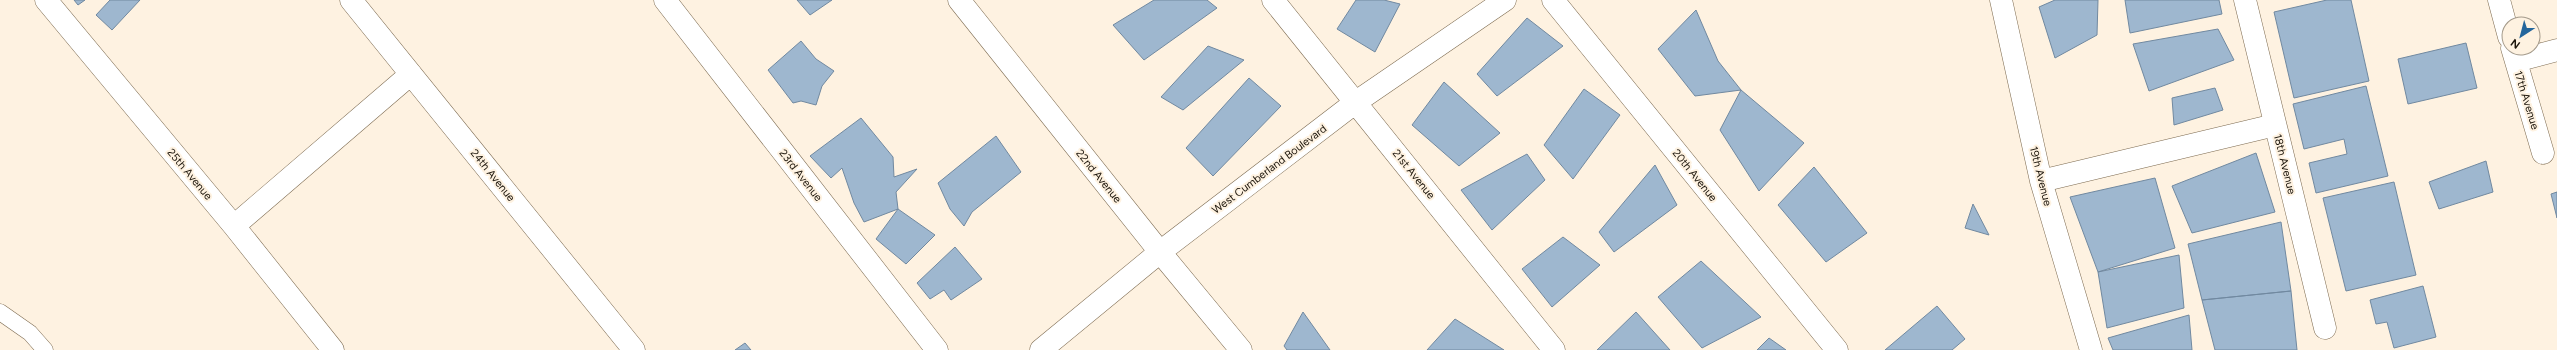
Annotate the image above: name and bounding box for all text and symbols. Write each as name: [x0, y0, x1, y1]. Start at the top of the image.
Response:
north arrow: [2501, 16, 2541, 56]
text: N: [2508, 36, 2523, 51]
street label: 17th Avenue: [2511, 69, 2542, 131]
street label: West Cumberland Boulevard: [1210, 122, 1329, 217]
street label: 18th Avenue: [2271, 133, 2298, 196]
street label: 19th Avenue: [2027, 145, 2054, 207]
street label: 25th Avenue: [164, 146, 215, 203]
street label: 24th Avenue: [468, 147, 518, 204]
street label: 23rd Avenue: [776, 147, 825, 204]
street label: 22nd Avenue: [1073, 147, 1124, 206]
street label: 21st Avenue: [1390, 147, 1438, 202]
street label: 20th Avenue: [1670, 147, 1720, 204]

